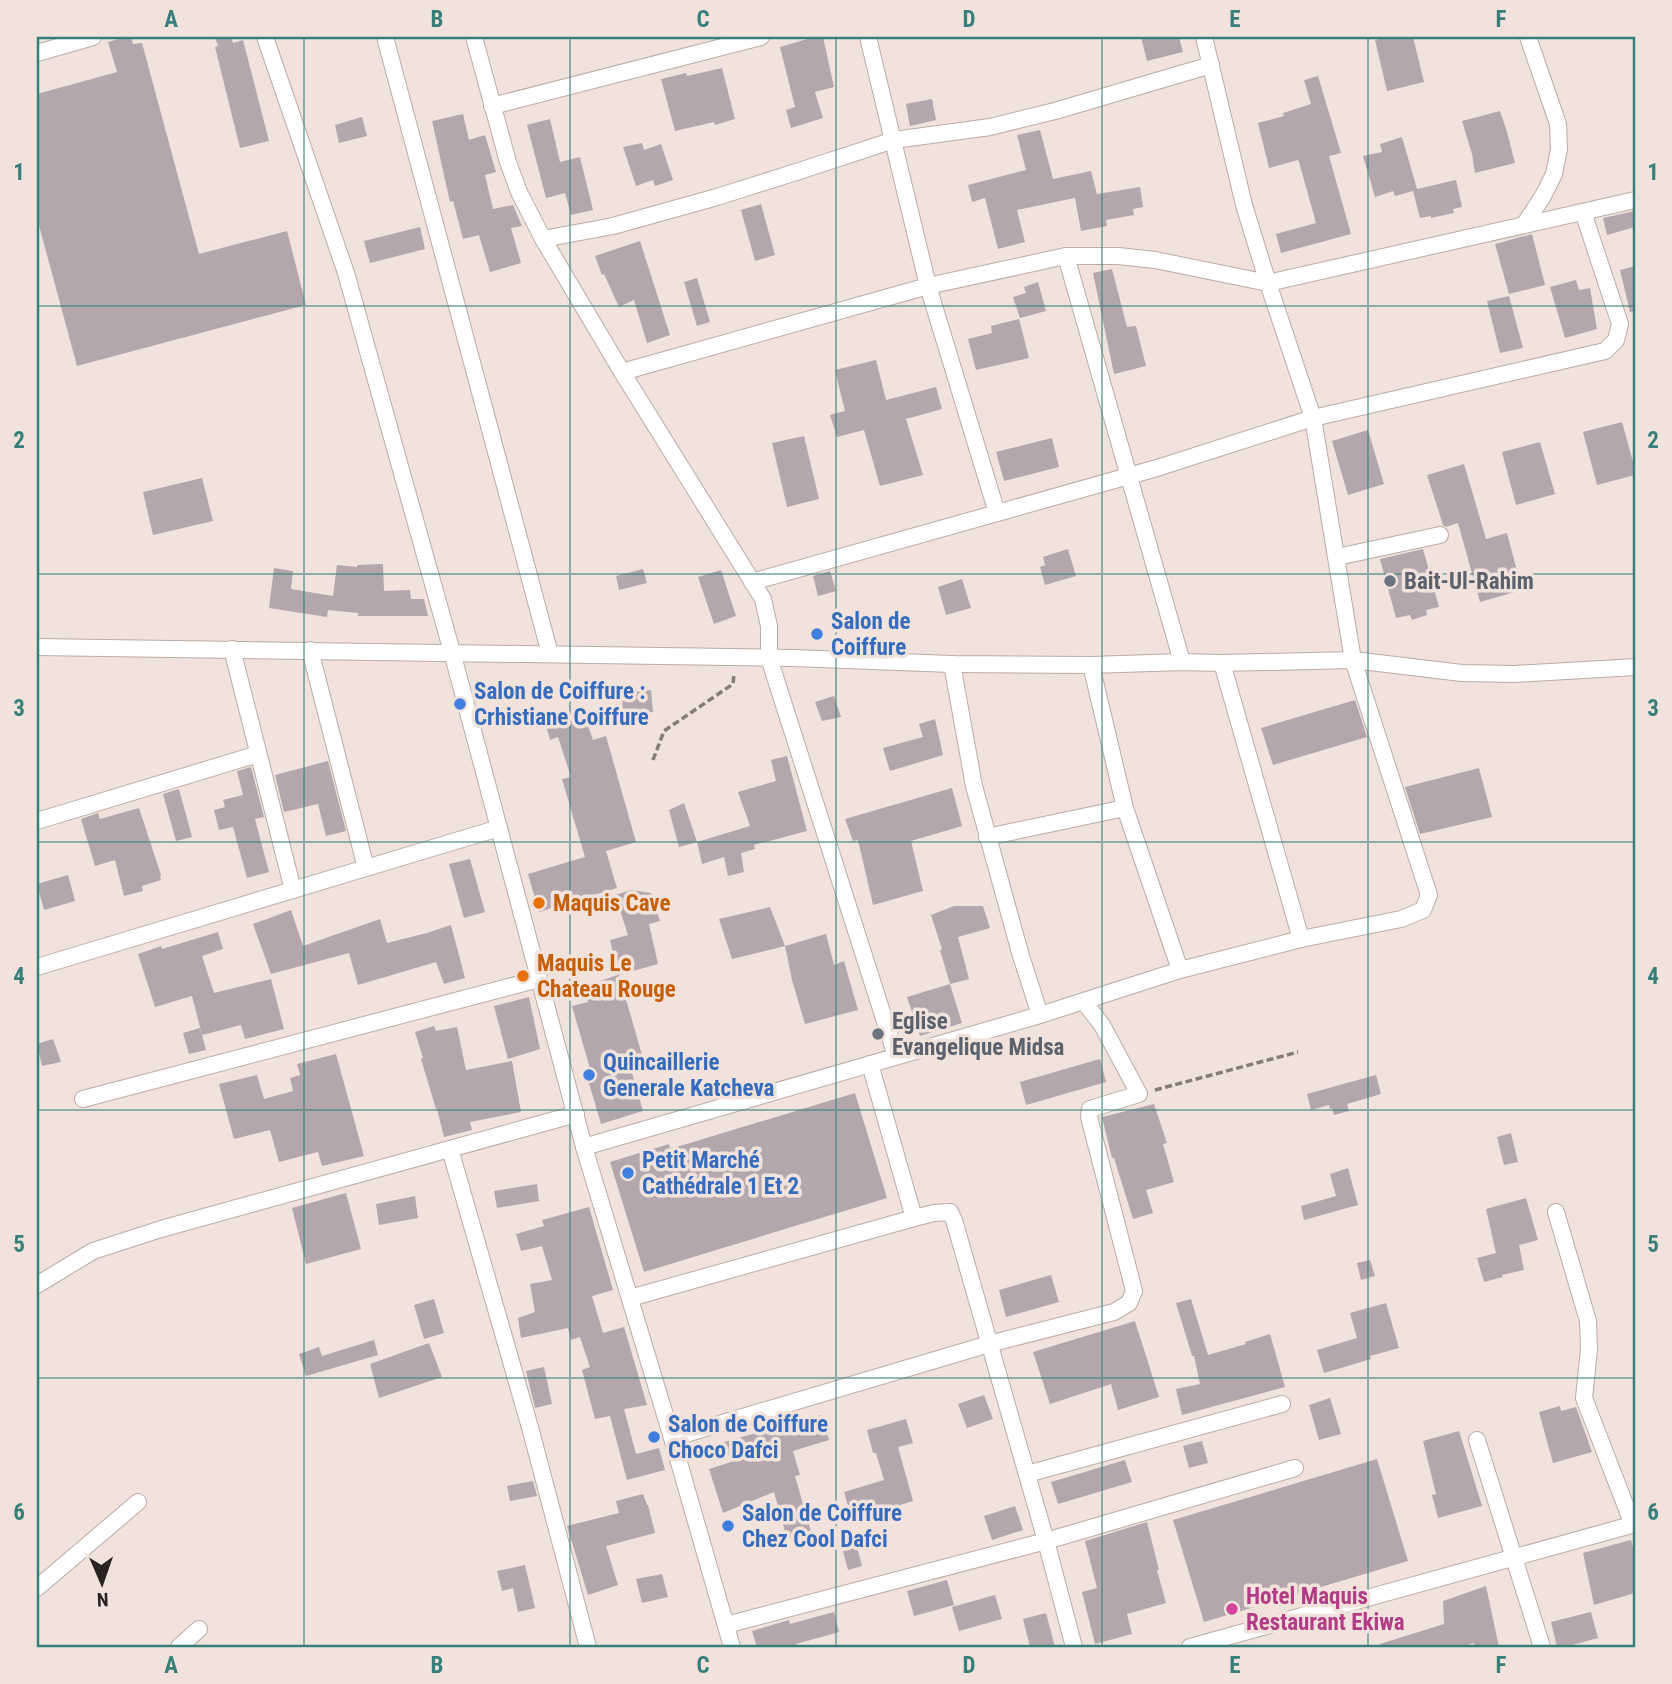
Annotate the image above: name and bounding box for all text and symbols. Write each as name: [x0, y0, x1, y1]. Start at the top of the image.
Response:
text: A: [164, 6, 178, 33]
text: B: [431, 6, 443, 33]
text: C: [696, 6, 710, 33]
text: D: [963, 6, 976, 33]
text: E: [1229, 6, 1241, 33]
text: F: [1496, 6, 1507, 33]
text: 1: [13, 159, 25, 186]
text: 1: [1647, 159, 1659, 186]
text: 2: [13, 427, 25, 454]
text: 2: [1647, 427, 1659, 454]
place label: Bait-Ul-Rahim: [1404, 568, 1534, 595]
marker: Bait-Ul-Rahim: [1382, 573, 1398, 589]
place label: Salon de Coiffure: [831, 608, 911, 661]
marker: Salon de Coiffure: [809, 626, 825, 642]
place label: Salon de Coiffure : Crhistiane Coiffure: [474, 678, 649, 731]
text: 3: [13, 695, 25, 722]
text: 3: [1647, 695, 1659, 722]
marker: Salon de Coiffure : Crhistiane Coiffure: [452, 696, 468, 712]
place label: Maquis Cave: [553, 890, 671, 917]
marker: Maquis Cave: [531, 895, 547, 911]
place label: Maquis Le Chateau Rouge: [537, 950, 676, 1003]
text: 4: [13, 963, 25, 990]
text: 4: [1647, 963, 1659, 990]
marker: Maquis Le Chateau Rouge: [515, 968, 531, 984]
place label: Eglise Evangelique Midsa: [892, 1008, 1065, 1061]
marker: Eglise Evangelique Midsa: [870, 1026, 886, 1042]
place label: Quincaillerie Generale Katcheva: [603, 1049, 775, 1102]
marker: Quincaillerie Generale Katcheva: [581, 1067, 597, 1083]
place label: Petit Marché Cathédrale 1 Et 2: [642, 1147, 799, 1200]
marker: Petit Marché Cathédrale 1 Et 2: [620, 1165, 636, 1181]
text: 5: [13, 1231, 25, 1258]
text: 5: [1647, 1231, 1659, 1258]
place label: Salon de Coiffure Choco Dafci: [668, 1411, 828, 1464]
marker: Salon de Coiffure Choco Dafci: [646, 1429, 662, 1445]
text: 6: [13, 1499, 25, 1526]
text: 6: [1647, 1499, 1659, 1526]
place label: Salon de Coiffure Chez Cool Dafci: [742, 1500, 902, 1553]
marker: Salon de Coiffure Chez Cool Dafci: [720, 1518, 736, 1534]
north arrow: [66, 1548, 136, 1618]
place label: Hotel Maquis Restaurant Ekiwa: [1246, 1583, 1405, 1636]
text: N: [96, 1588, 109, 1611]
marker: Hotel Maquis Restaurant Ekiwa: [1224, 1601, 1240, 1617]
text: A: [164, 1652, 178, 1679]
text: B: [431, 1652, 443, 1679]
text: C: [696, 1652, 710, 1679]
text: D: [963, 1652, 976, 1679]
text: E: [1229, 1652, 1241, 1679]
text: F: [1496, 1652, 1507, 1679]

